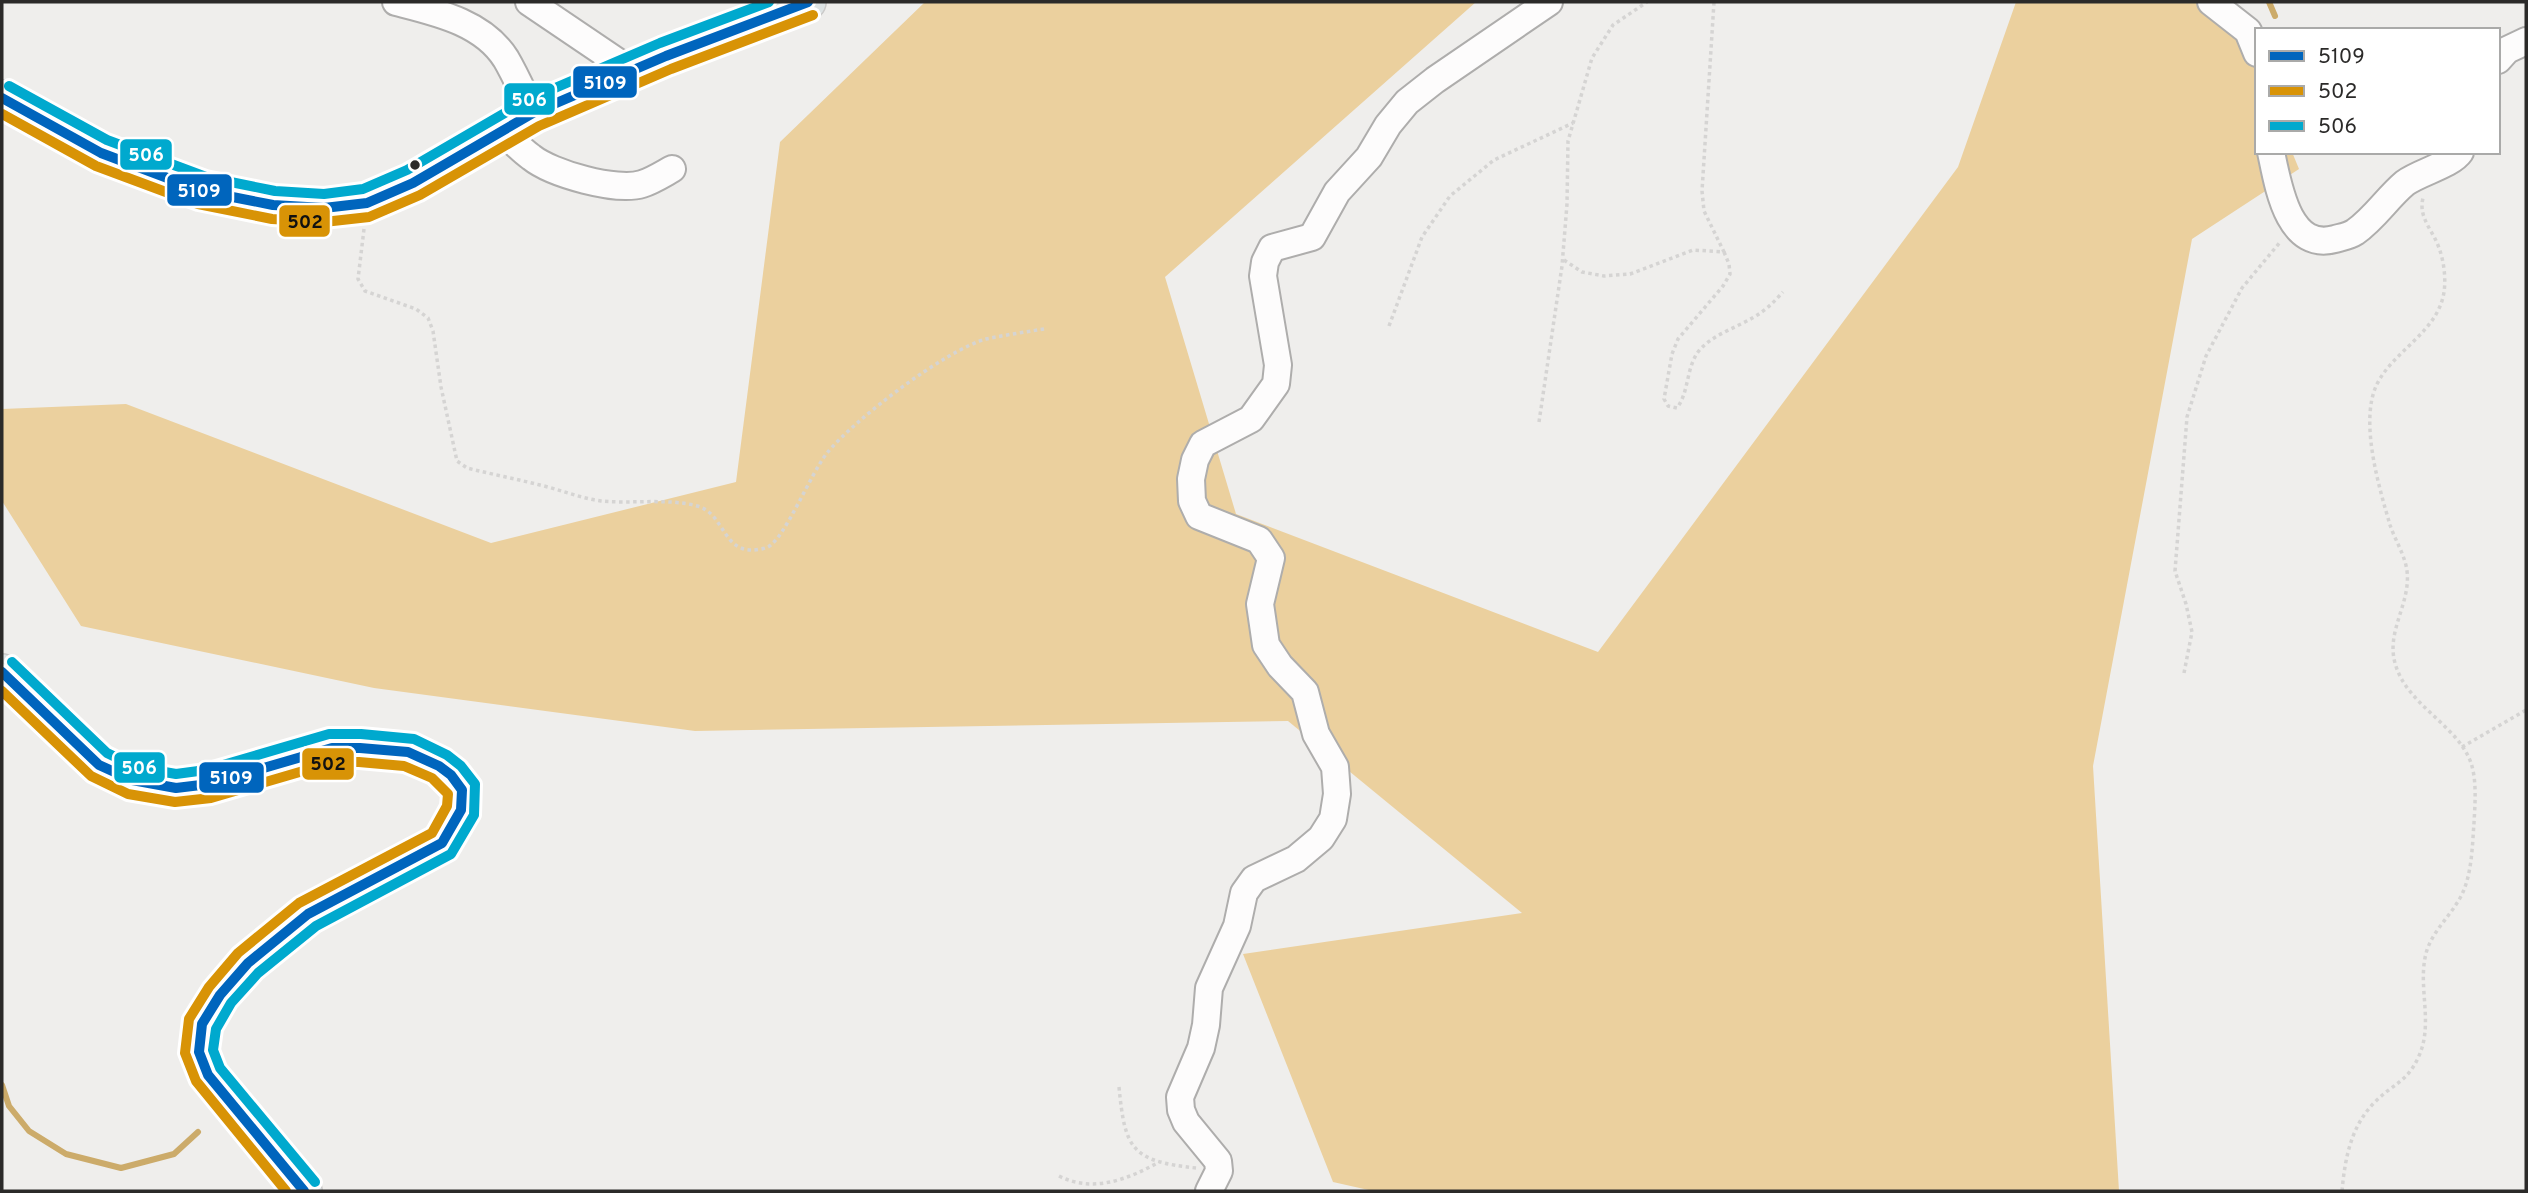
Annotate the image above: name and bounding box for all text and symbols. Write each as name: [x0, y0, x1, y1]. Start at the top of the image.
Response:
legend: [2255, 28, 2500, 154]
text: 5109: [2318, 44, 2365, 71]
line badge: 5109: [572, 65, 638, 99]
text: 5109: [583, 72, 627, 96]
text: 502: [2318, 79, 2357, 106]
line badge: 506: [503, 82, 556, 116]
text: 506: [511, 89, 547, 113]
text: 506: [2318, 114, 2357, 141]
line badge: 506: [119, 138, 173, 171]
text: 506: [128, 144, 164, 168]
unlabelled marker: [408, 158, 422, 172]
line badge: 5109: [166, 173, 233, 207]
text: 5109: [177, 180, 221, 204]
line badge: 502: [278, 204, 331, 238]
text: 502: [287, 211, 323, 235]
line badge: 502: [301, 747, 355, 781]
line badge: 506: [113, 751, 166, 784]
text: 502: [310, 753, 346, 777]
text: 506: [121, 757, 157, 781]
line badge: 5109: [198, 761, 265, 794]
text: 5109: [209, 767, 253, 791]

